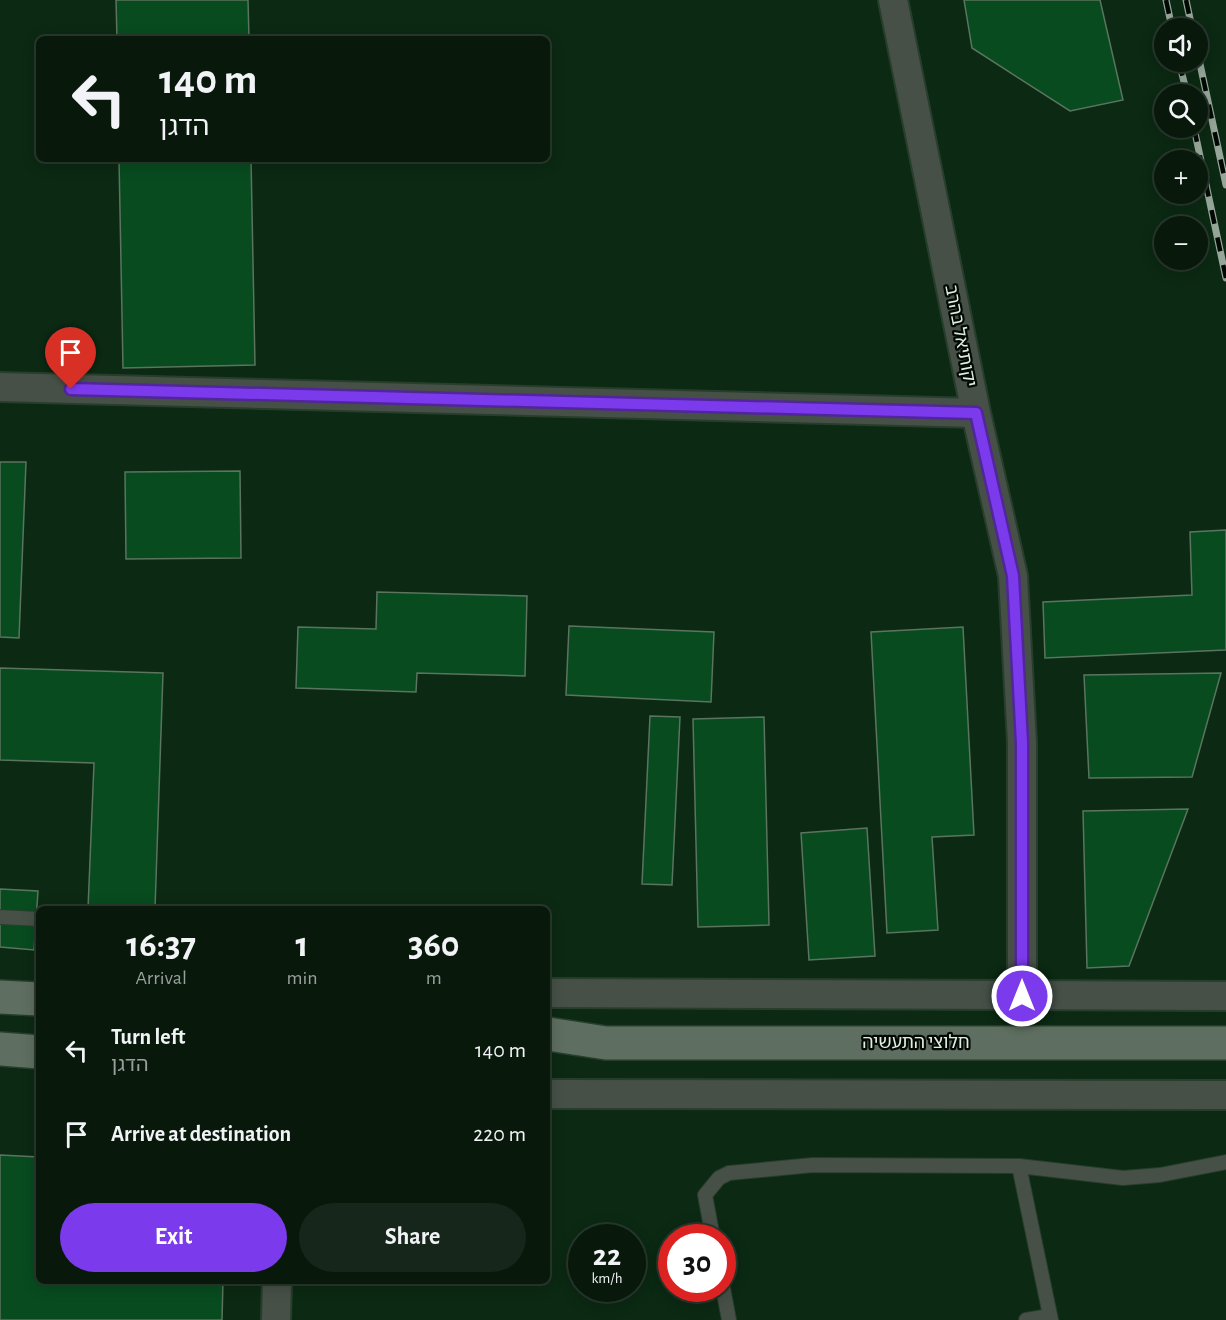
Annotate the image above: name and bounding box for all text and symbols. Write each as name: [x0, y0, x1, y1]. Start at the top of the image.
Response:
map controls: [1154, 18, 1208, 270]
button: sound: [1154, 18, 1208, 72]
text: 140 m: [159, 59, 257, 101]
icon: left: [60, 60, 138, 138]
button: search: [1154, 84, 1208, 138]
text: הדגן: [159, 113, 210, 140]
button: +: [1154, 150, 1208, 204]
button: −: [1154, 216, 1208, 270]
street label: יקותיאל בהרב: [941, 283, 980, 389]
pin: [45, 327, 96, 389]
icon: arrive: [54, 336, 87, 369]
text: 16:37: [126, 927, 196, 963]
text: 1: [295, 927, 308, 963]
text: 360: [408, 927, 460, 963]
position arrow: [990, 964, 1054, 1028]
text: Arrival: [135, 968, 187, 988]
text: min: [286, 968, 318, 988]
text: m: [426, 968, 442, 988]
text: Turn left: [111, 1026, 185, 1048]
street label: חלוצי התעשיה: [862, 1033, 970, 1052]
icon: left: [60, 1034, 93, 1067]
text: 140 m: [475, 1039, 526, 1061]
text: הדגן: [111, 1055, 148, 1075]
icon: arrive: [60, 1118, 93, 1151]
text: Arrive at destination: [111, 1123, 291, 1145]
text: 220 m: [473, 1123, 526, 1145]
button: Exit: [60, 1203, 287, 1272]
button: Share: [299, 1203, 526, 1272]
speed limit sign: 30: [658, 1224, 736, 1302]
text: 22: [593, 1241, 621, 1271]
text: km/h: [592, 1271, 622, 1286]

